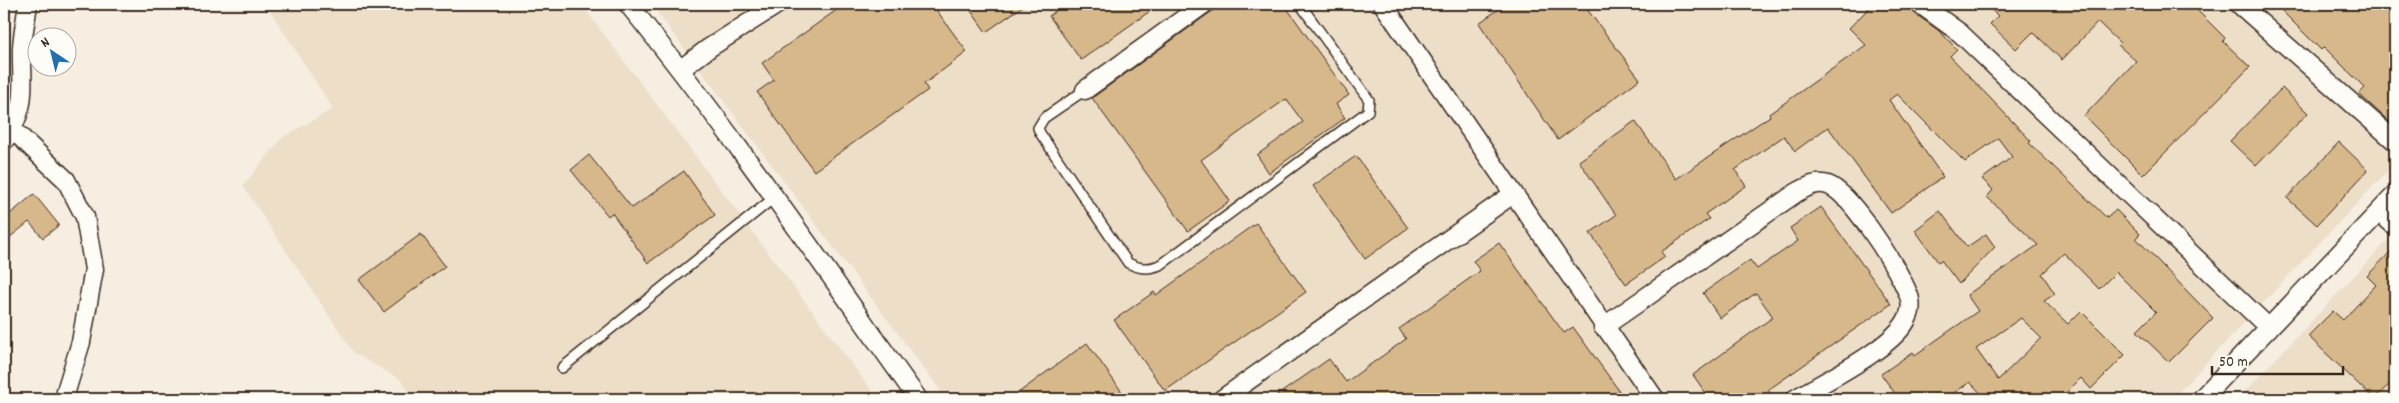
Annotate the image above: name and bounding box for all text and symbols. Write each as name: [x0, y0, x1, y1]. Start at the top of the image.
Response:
north arrow: [28, 28, 78, 78]
text: N: [37, 33, 54, 53]
scale bar: [2212, 343, 2343, 375]
text: 50 m: [2219, 352, 2248, 374]

